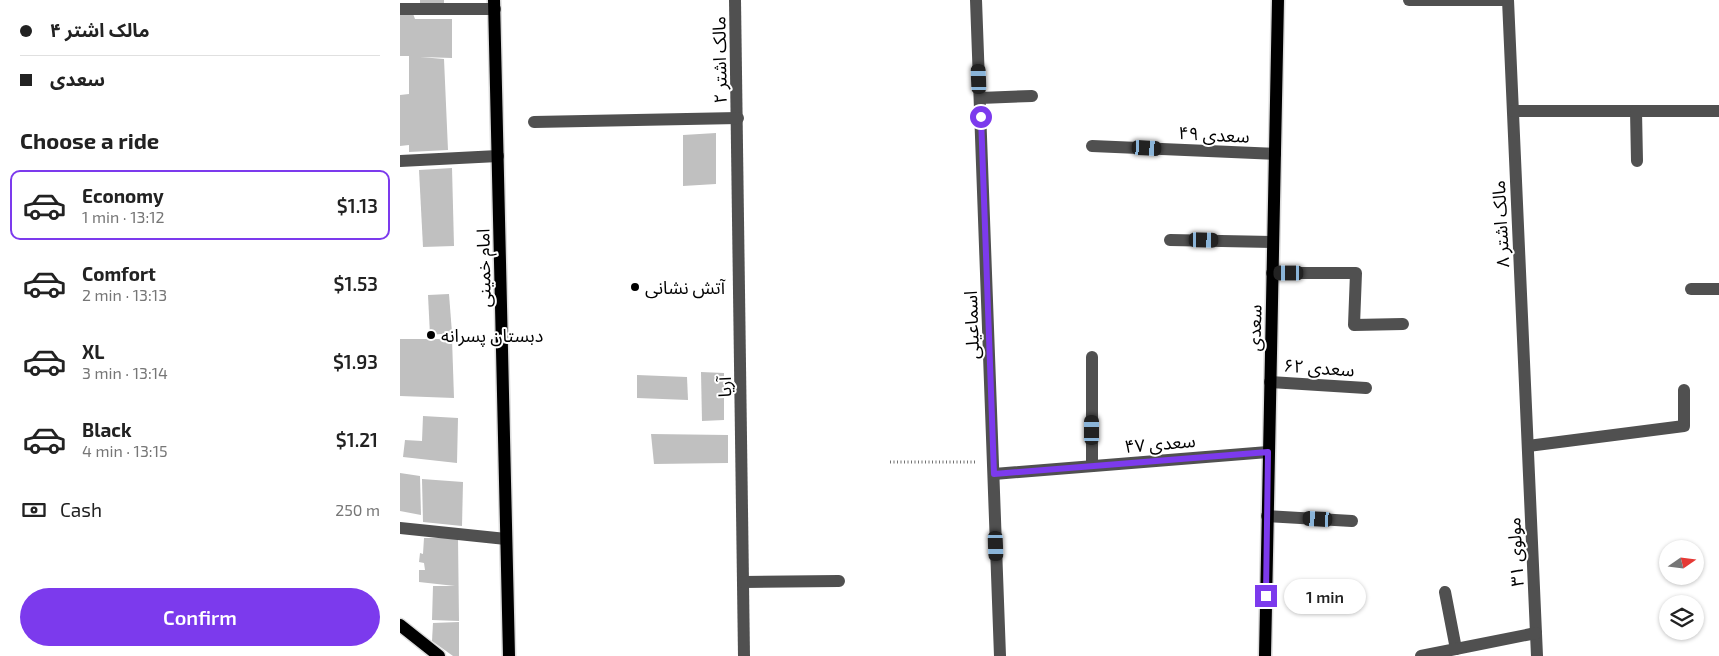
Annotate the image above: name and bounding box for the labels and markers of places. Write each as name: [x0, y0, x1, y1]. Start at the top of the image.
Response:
place label: آتش نشانی: [645, 276, 726, 299]
marker: آتش نشانی: [629, 281, 641, 293]
place label: دبستان پسرانه: [441, 324, 543, 347]
marker: دبستان پسرانه: [425, 329, 437, 341]

